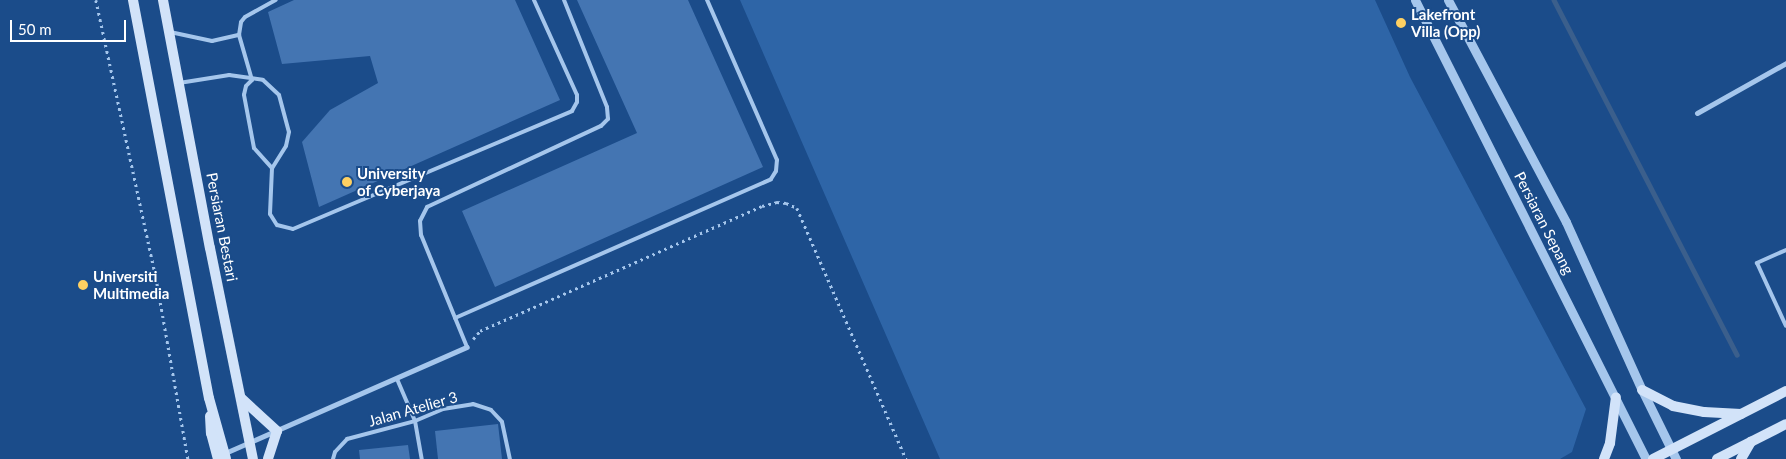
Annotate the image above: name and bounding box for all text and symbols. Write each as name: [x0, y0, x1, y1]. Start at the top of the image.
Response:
place label: Lakefront Villa (Opp): [1411, 5, 1480, 40]
scale bar: [12, 10, 129, 42]
marker: Lakefront Villa (Opp): [1395, 17, 1407, 29]
text: 50 m: [18, 20, 52, 38]
place label: University of Cyberjaya: [357, 164, 441, 199]
street label: Persiaran Sepang: [1510, 169, 1578, 277]
street label: Persiaran Bestari: [203, 171, 241, 283]
marker: University of Cyberjaya: [341, 176, 353, 188]
place label: Universiti Multimedia: [93, 267, 169, 302]
marker: Universiti Multimedia: [77, 279, 89, 291]
street label: Jalan Atelier 3: [366, 388, 460, 430]

